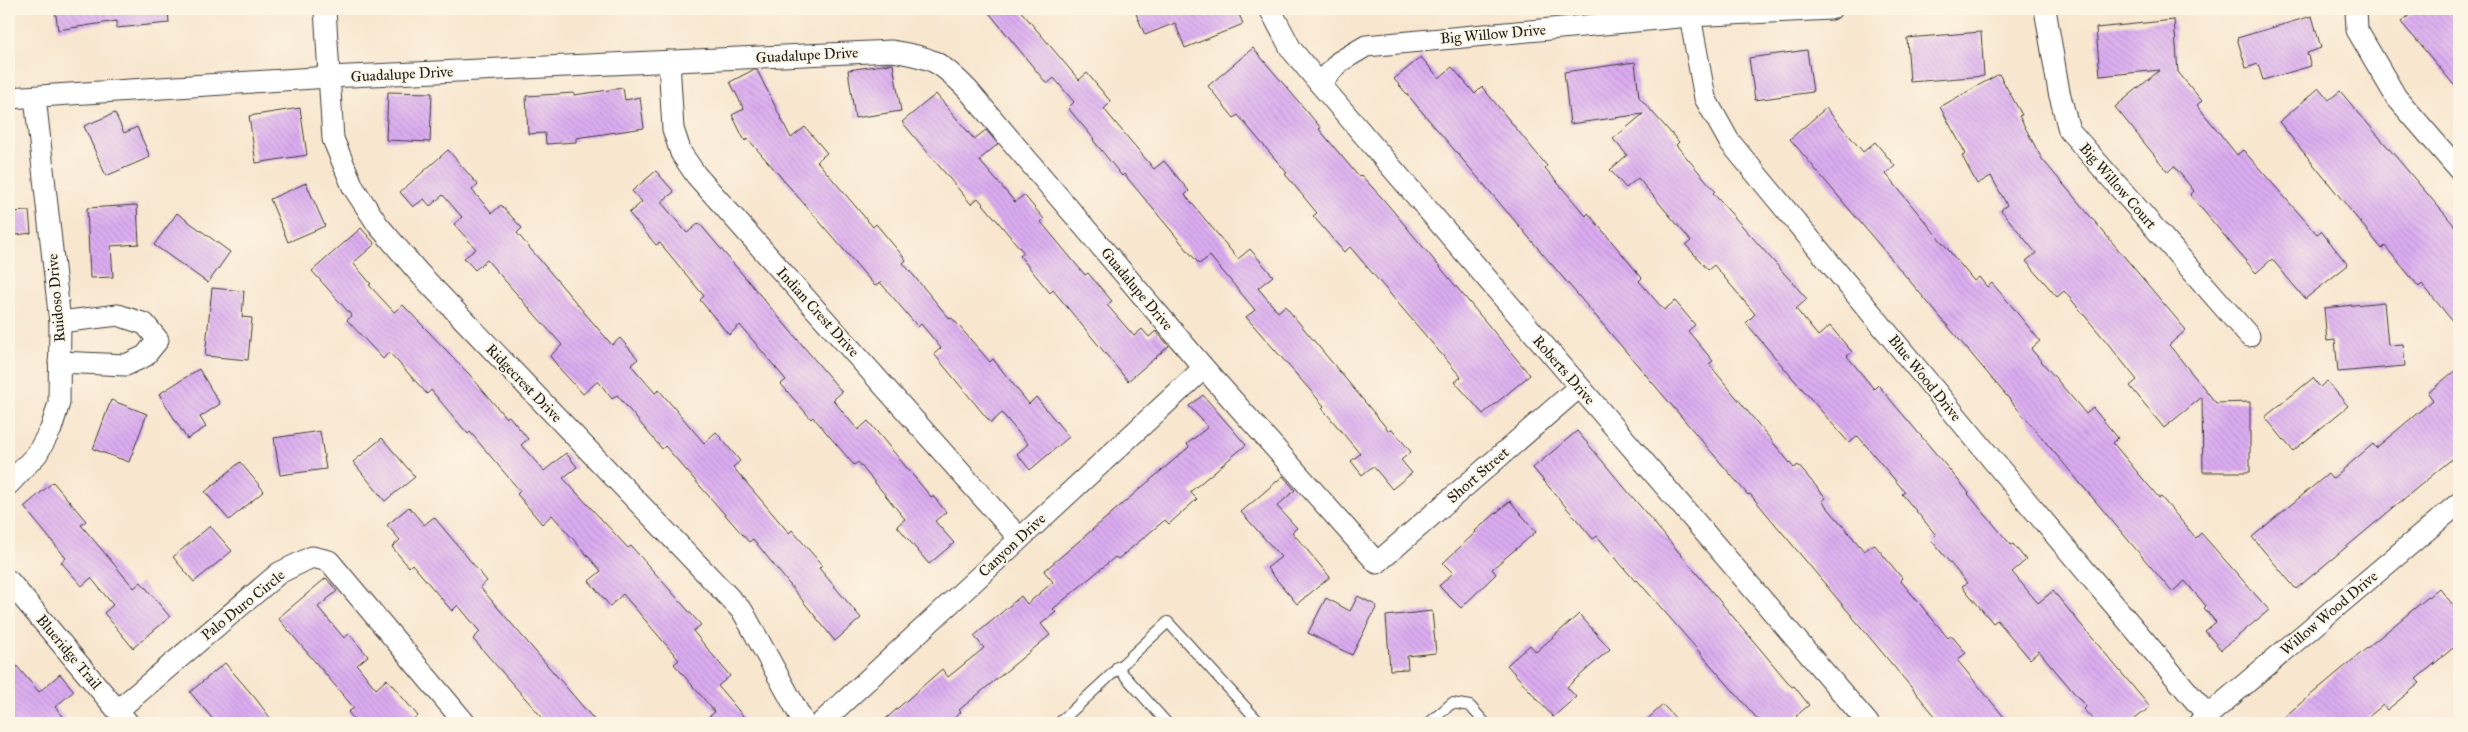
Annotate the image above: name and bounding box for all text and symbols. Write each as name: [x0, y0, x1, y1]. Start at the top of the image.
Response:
street label: Big Willow Drive: [1439, 20, 1547, 48]
street label: Guadalupe Drive: [755, 43, 859, 67]
street label: Guadalupe Drive: [350, 62, 454, 86]
street label: Big Willow Court: [2076, 139, 2161, 233]
street label: Guadalupe Drive: [1097, 244, 1177, 334]
street label: Ruidoso Drive: [43, 253, 69, 343]
street label: Indian Crest Drive: [773, 263, 863, 361]
street label: Blue Wood Drive: [1885, 331, 1965, 425]
street label: Roberts Drive: [1529, 332, 1599, 408]
street label: Ridgecrest Drive: [482, 340, 566, 426]
street label: Short Street: [1443, 443, 1513, 507]
street label: Canyon Drive: [975, 509, 1049, 581]
street label: Palo Duro Circle: [198, 566, 288, 644]
street label: Willow Wood Drive: [2277, 567, 2381, 659]
street label: Blueridge Trail: [33, 611, 106, 694]

